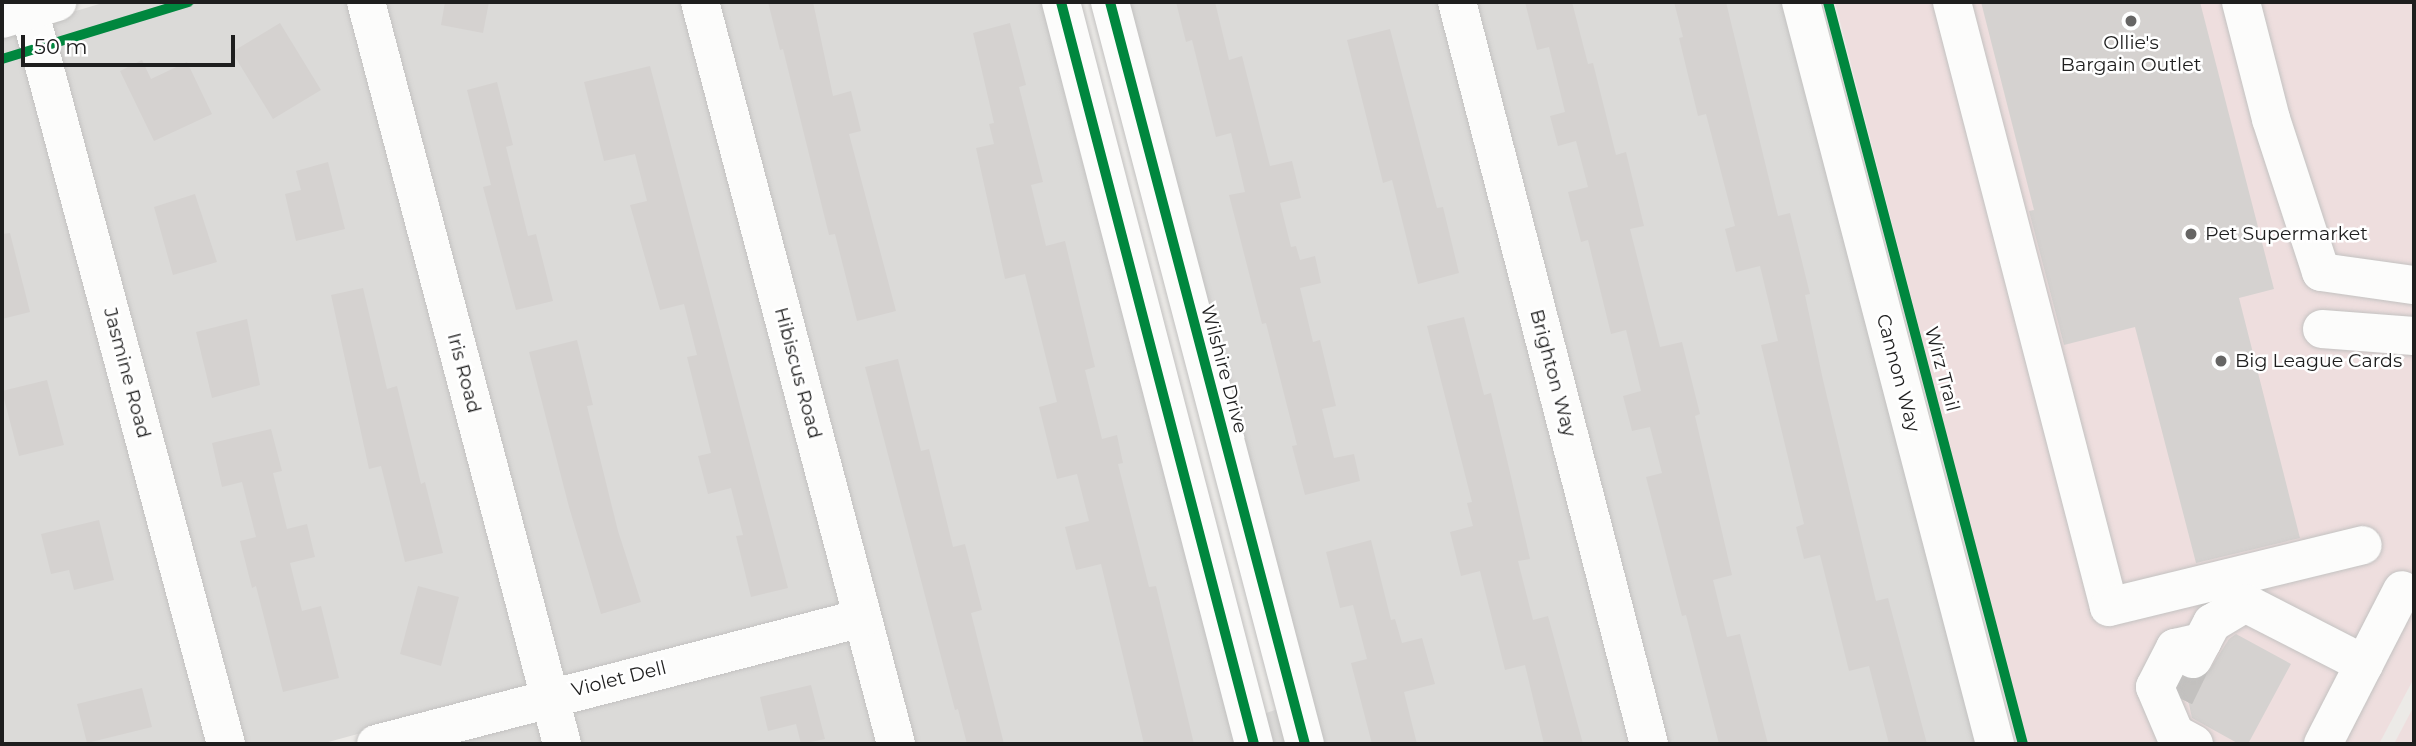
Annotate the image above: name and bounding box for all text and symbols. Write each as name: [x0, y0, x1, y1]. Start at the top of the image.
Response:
marker: Ollie's Bargain Outlet: [2123, 13, 2139, 29]
scale bar: [24, 21, 238, 65]
place label: Ollie's Bargain Outlet: [2061, 32, 2201, 76]
text: 50 m: [34, 34, 88, 59]
place label: Pet Supermarket: [2205, 223, 2368, 245]
marker: Pet Supermarket: [2183, 226, 2199, 242]
street label: Wilshire Drive: [1196, 302, 1252, 436]
street label: Jasmine Road: [99, 305, 155, 441]
street label: Hibiscus Road: [769, 305, 827, 441]
street label: Brighton Way: [1525, 307, 1581, 439]
street label: Cannon Way: [1871, 312, 1925, 434]
street label: Wirz Trail: [1920, 324, 1964, 414]
street label: Iris Road: [442, 330, 486, 416]
place label: Big League Cards: [2235, 350, 2402, 372]
marker: Big League Cards: [2213, 353, 2229, 369]
street label: Violet Dell: [569, 656, 669, 702]

